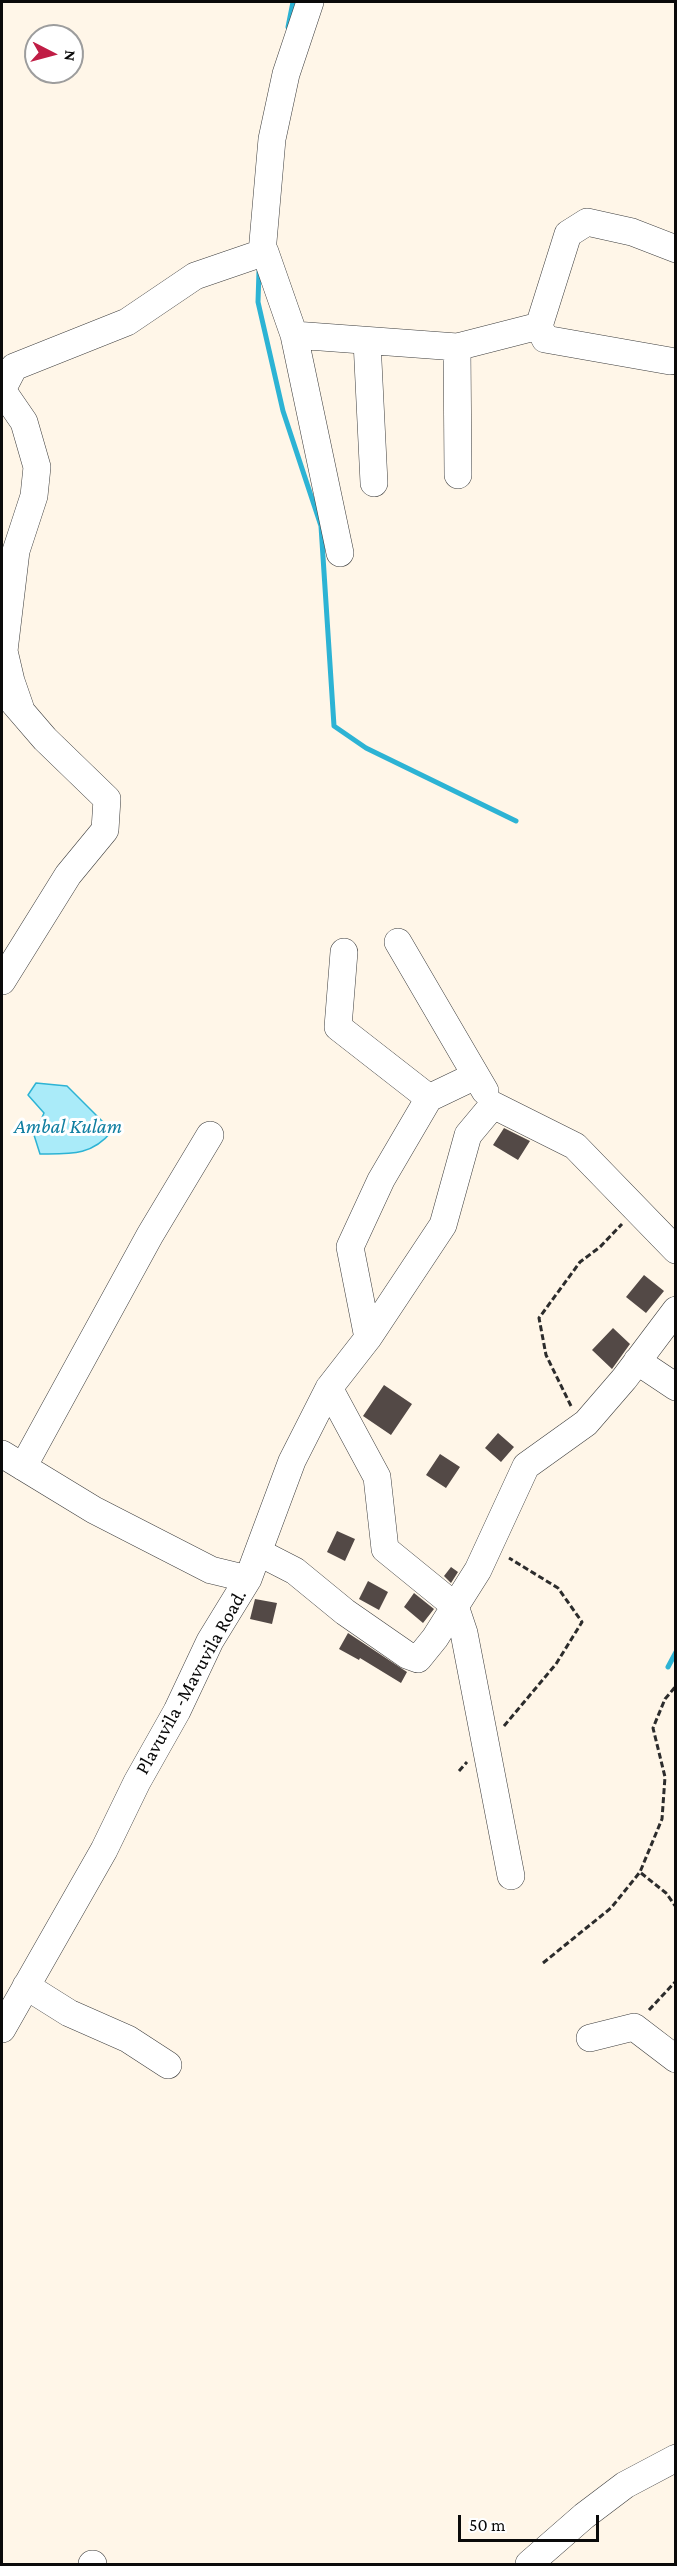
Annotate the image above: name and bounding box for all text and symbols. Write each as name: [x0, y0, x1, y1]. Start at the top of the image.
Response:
north arrow: [24, 24, 84, 84]
text: N: [61, 49, 79, 62]
water label: Ambal Kulam: [14, 1114, 122, 1140]
street label: Plavuvila -Mavuvila Road.: [130, 1585, 252, 1779]
scale bar: [461, 2503, 602, 2541]
text: 50 m: [469, 2515, 506, 2535]

